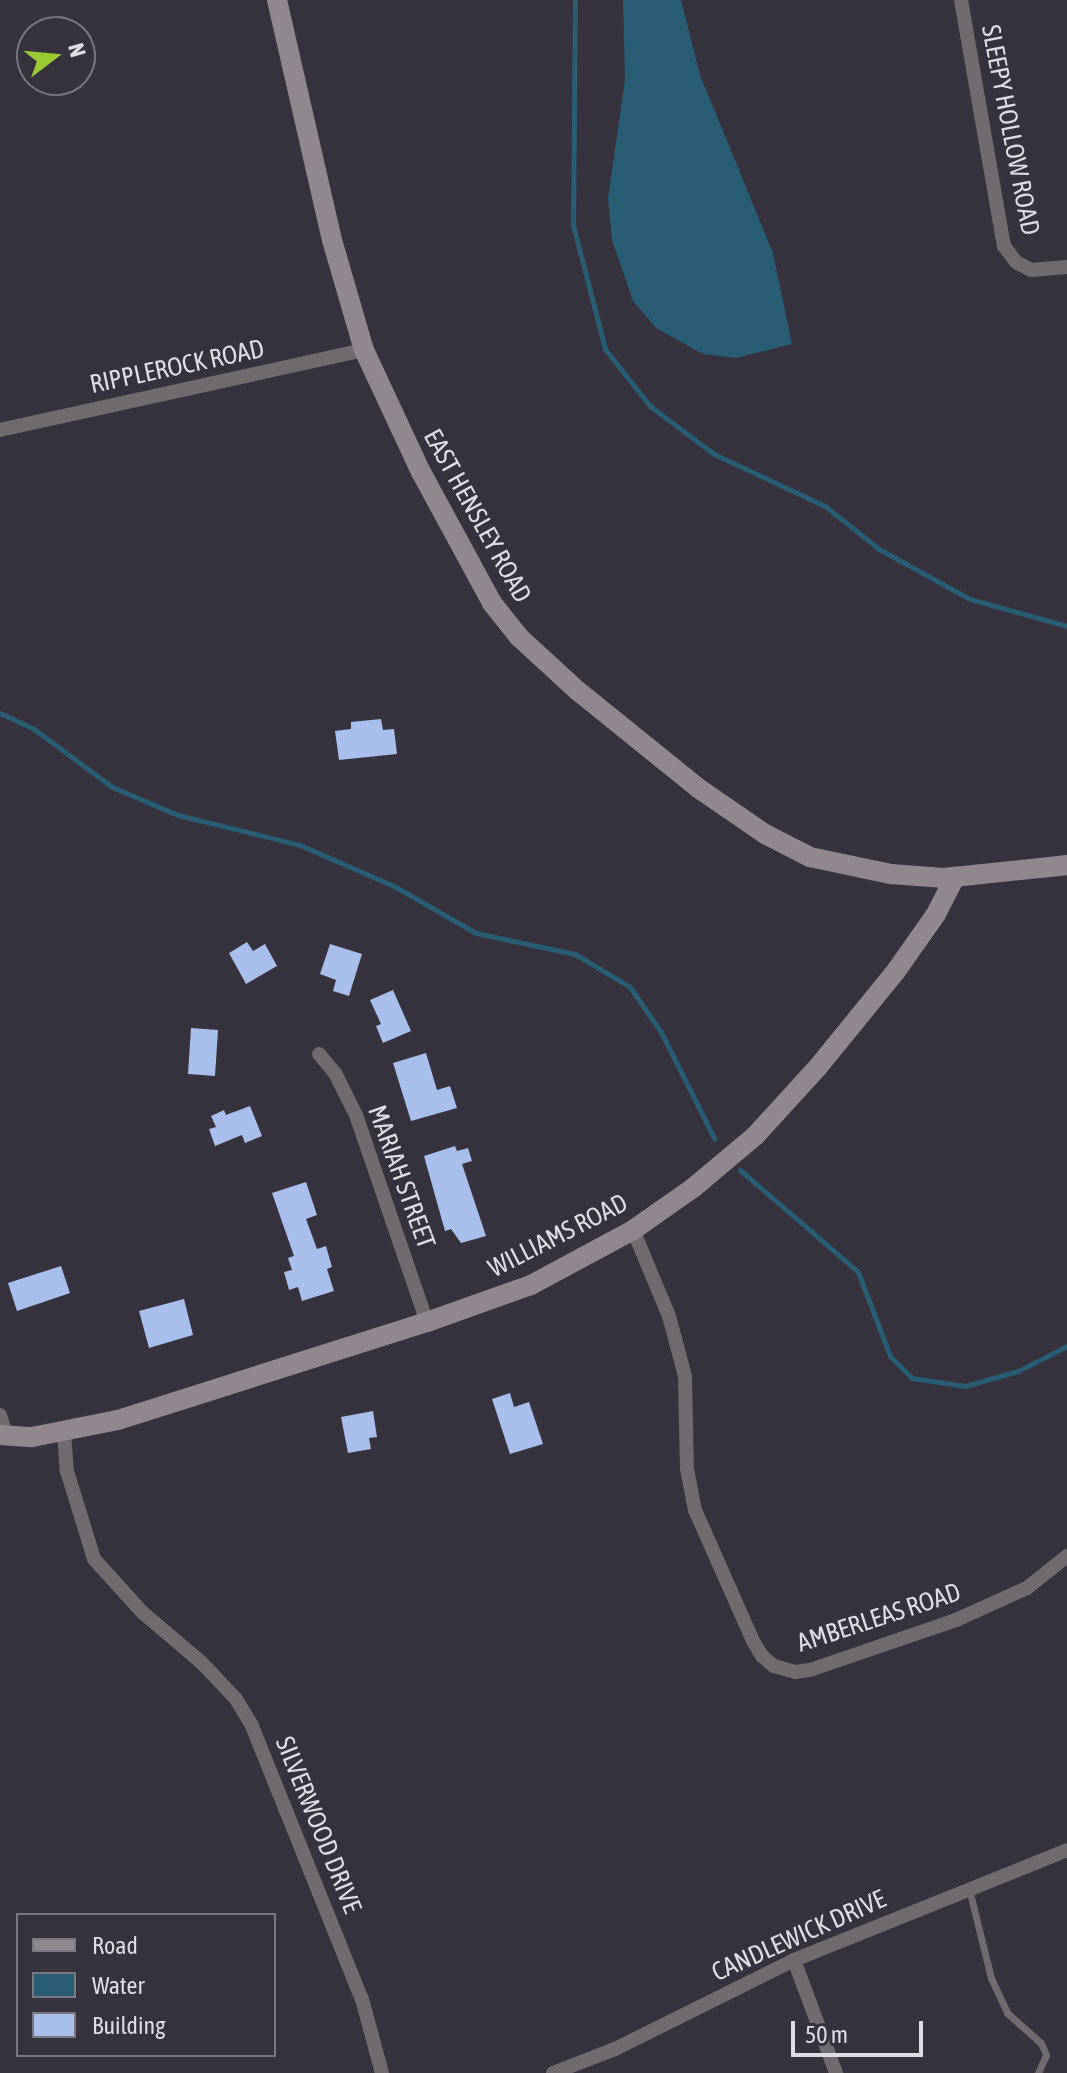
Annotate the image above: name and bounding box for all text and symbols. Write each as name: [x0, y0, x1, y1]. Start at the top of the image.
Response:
north arrow: [16, 16, 96, 96]
street label: SLEEPY HOLLOW ROAD: [974, 22, 1046, 238]
text: N: [63, 40, 91, 60]
street label: RIPPLEROCK ROAD: [87, 333, 267, 401]
street label: EAST HENSLEY ROAD: [416, 424, 538, 608]
street label: MARIAH STREET: [361, 1101, 441, 1253]
street label: WILLIAMS ROAD: [483, 1188, 633, 1284]
street label: AMBERLEAS ROAD: [793, 1577, 965, 1659]
street label: SILVERWOOD DRIVE: [268, 1732, 368, 1918]
street label: CANDLEWICK DRIVE: [707, 1884, 891, 1988]
legend: [16, 1913, 276, 2057]
text: Road: [92, 1932, 138, 1959]
text: Water: [92, 1972, 145, 1999]
scale bar: [795, 2005, 927, 2055]
text: Building: [92, 2012, 165, 2039]
text: 50 m: [805, 2021, 848, 2048]

